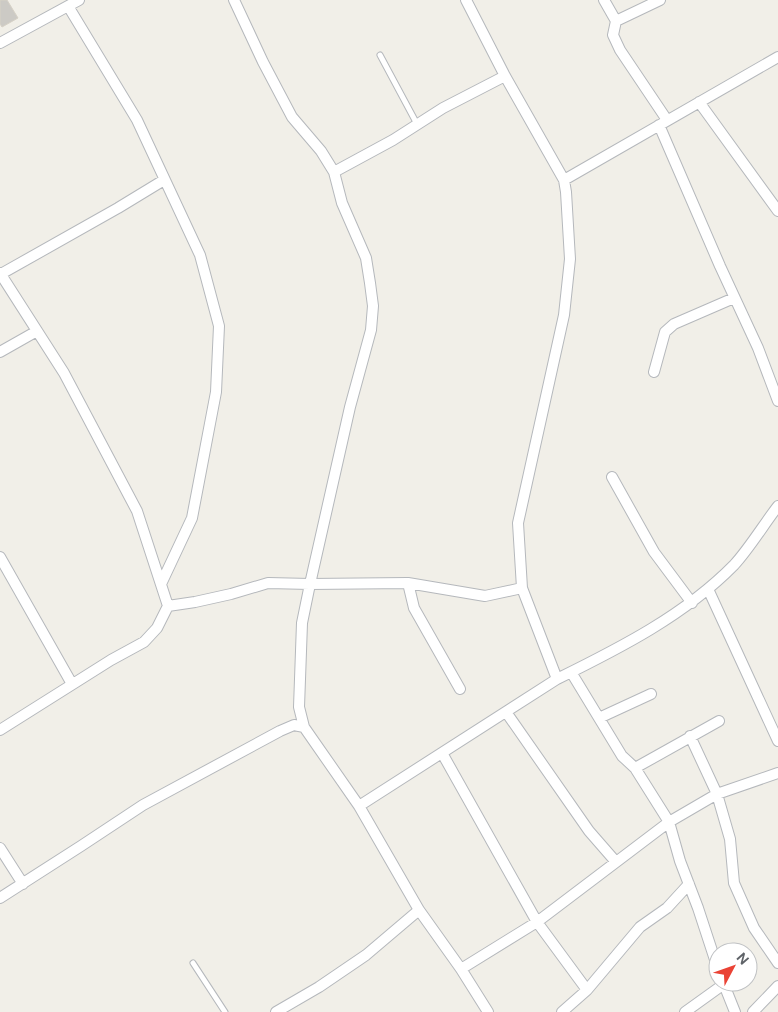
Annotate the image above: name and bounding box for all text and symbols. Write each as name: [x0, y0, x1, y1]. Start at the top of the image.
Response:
north arrow: [708, 942, 758, 992]
text: N: [733, 949, 753, 968]

